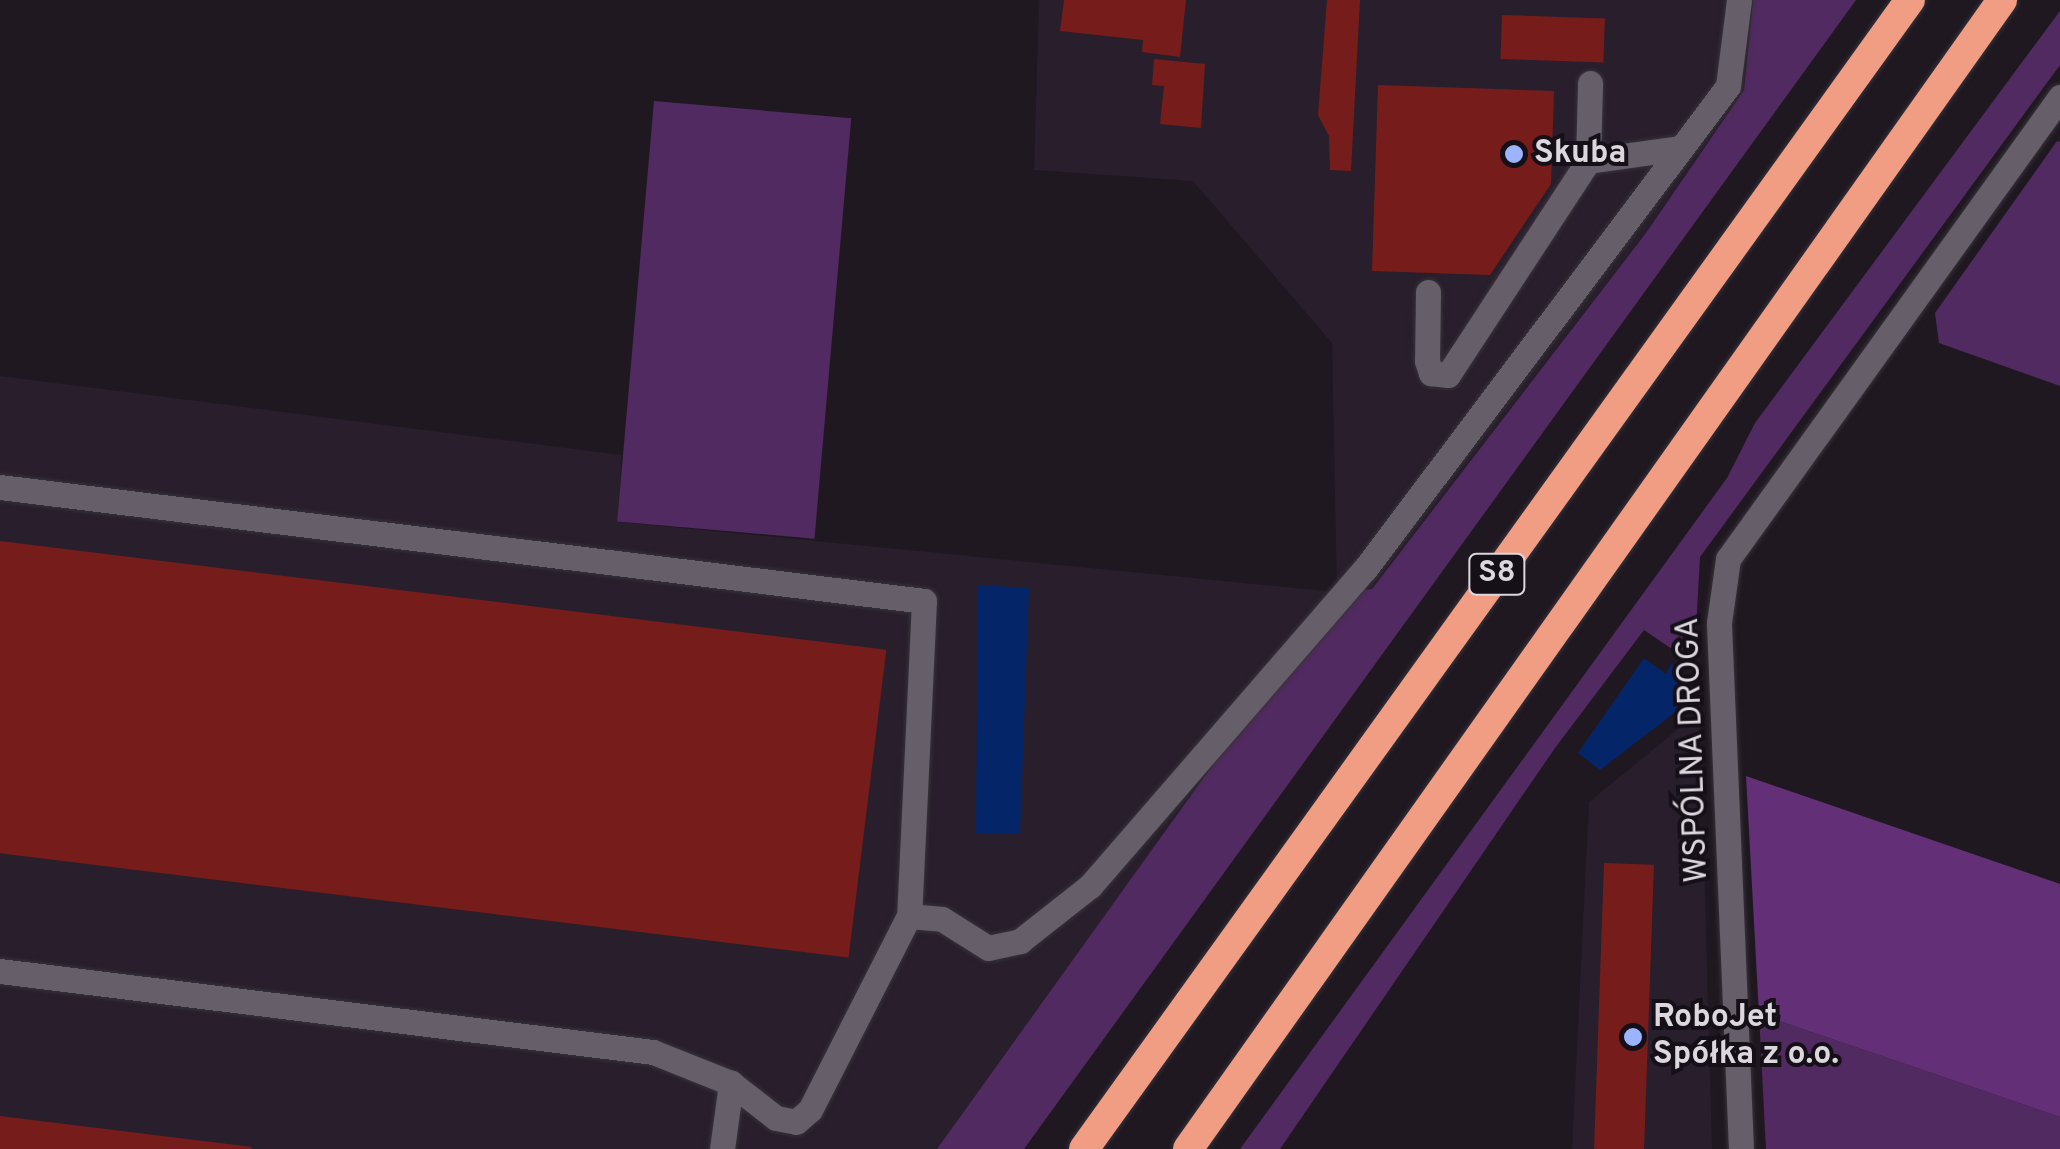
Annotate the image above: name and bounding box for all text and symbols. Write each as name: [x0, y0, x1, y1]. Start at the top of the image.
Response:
place label: Skuba: [1534, 135, 1626, 173]
marker: Skuba: [1503, 143, 1525, 165]
road number: S8: [1467, 549, 1527, 599]
street label: WSPÓLNA DROGA: [1670, 616, 1718, 884]
place label: RoboJet Spółka z o.o.: [1653, 1000, 1839, 1075]
marker: RoboJet Spółka z o.o.: [1622, 1026, 1644, 1048]

